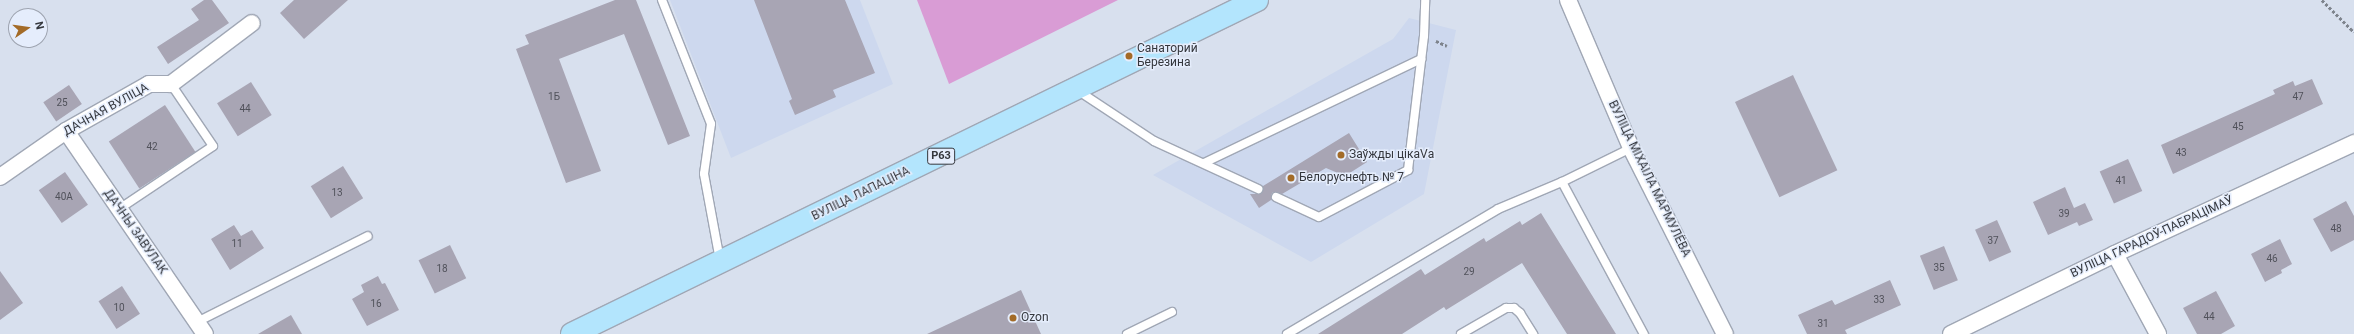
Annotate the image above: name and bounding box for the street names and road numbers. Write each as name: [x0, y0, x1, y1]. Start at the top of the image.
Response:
street label: ДАЧНАЯ ВУЛІЦА: [61, 81, 151, 139]
street label: ВУЛІЦА МІХАІЛА МАРМУЛЁВА: [1605, 98, 1693, 260]
road number: Р63: [927, 147, 955, 165]
street label: ВУЛІЦА ЛАПАЦІНА: [810, 164, 912, 224]
street label: ДАЧНЫ ЗАВУЛАК: [100, 187, 170, 277]
street label: ВУЛІЦА ГАРАДОЎ-ПАБРАЦІМАЎ: [2068, 193, 2236, 281]

